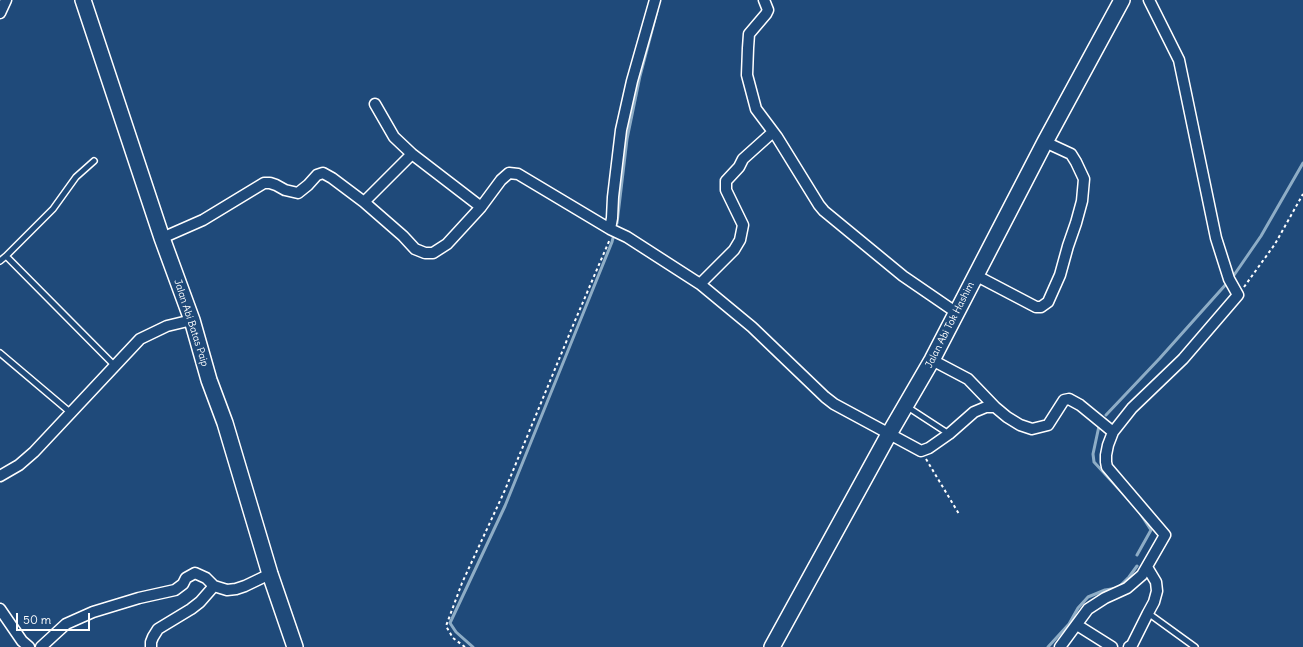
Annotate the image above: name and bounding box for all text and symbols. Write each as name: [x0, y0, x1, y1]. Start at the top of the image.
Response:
street label: Jalan Abi Batas Paip: [171, 278, 211, 368]
street label: Jalan Abi Tok Hashim: [923, 280, 977, 370]
scale bar: [18, 605, 92, 631]
text: 50 m: [23, 612, 51, 627]

